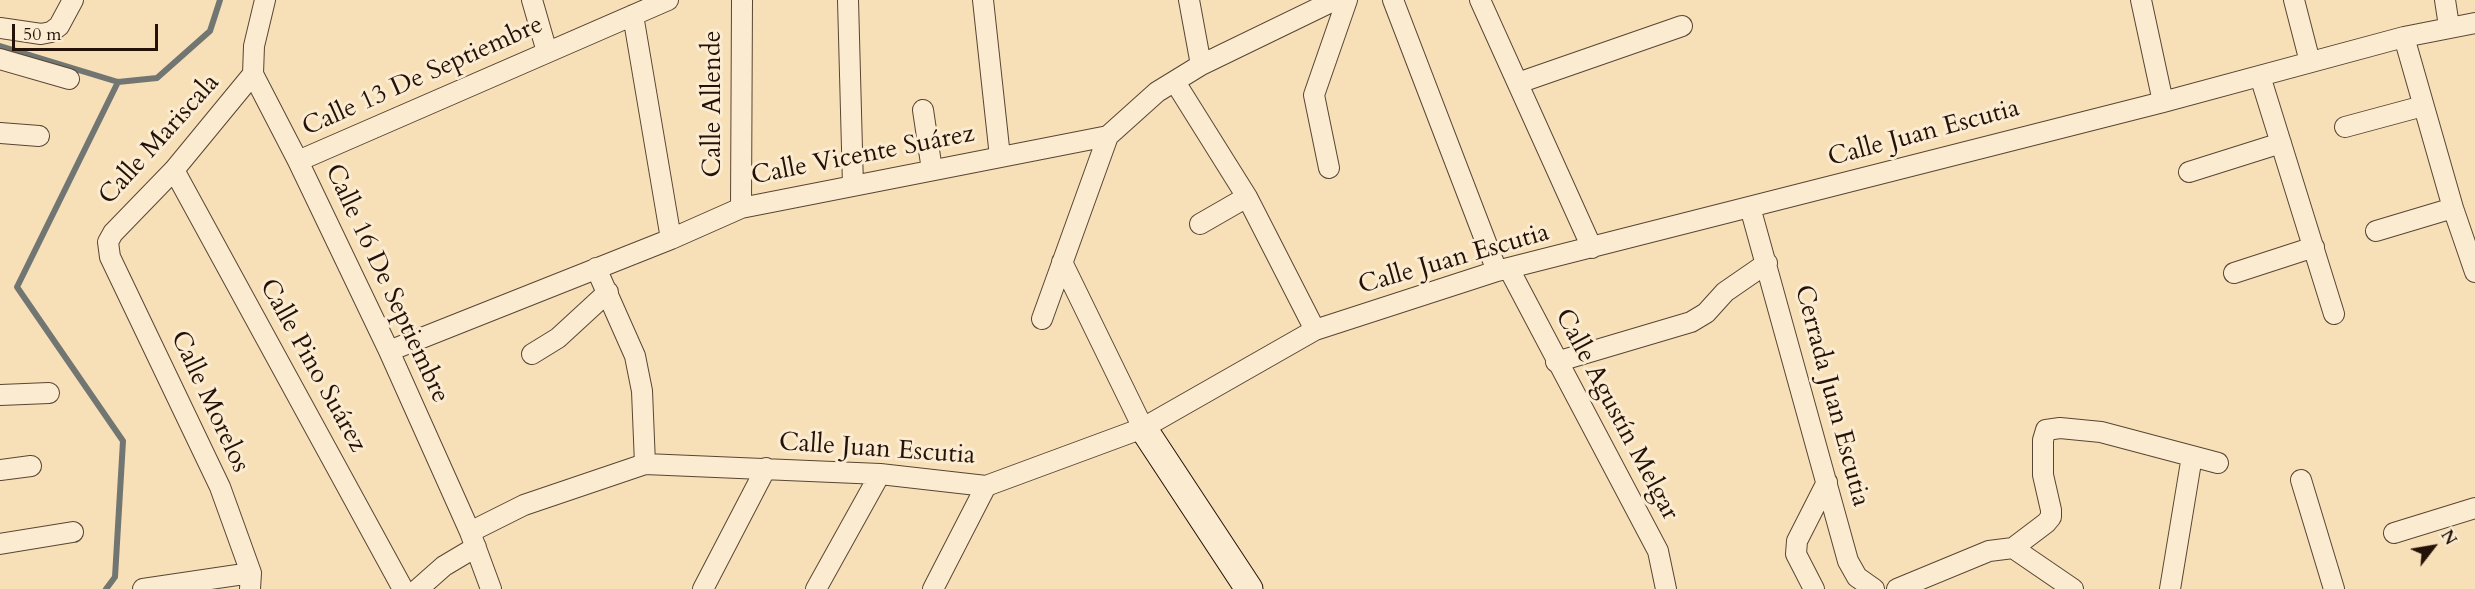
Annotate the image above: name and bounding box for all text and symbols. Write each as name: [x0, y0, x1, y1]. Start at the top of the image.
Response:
street label: Calle 13 De Septiembre: [298, 10, 548, 144]
scale bar: [15, 12, 160, 50]
text: 50 m: [23, 22, 62, 47]
street label: Calle Allende: [698, 30, 730, 178]
street label: Calle Mariscala: [93, 68, 227, 212]
street label: Calle Juan Escutia: [1825, 93, 2023, 175]
street label: Calle Vicente Suárez: [749, 119, 977, 193]
street label: Calle 16 De Septiembre: [317, 160, 455, 408]
street label: Calle Juan Escutia: [1355, 218, 1553, 302]
street label: Calle Pino Suárez: [252, 274, 372, 458]
street label: Cerrada Juan Escutia: [1786, 282, 1876, 510]
street label: Calle Agustín Melgar: [1547, 304, 1685, 526]
street label: Calle Morelos: [163, 326, 255, 478]
street label: Calle Juan Escutia: [778, 428, 976, 472]
north arrow: [2403, 517, 2463, 577]
text: N: [2435, 526, 2461, 549]

